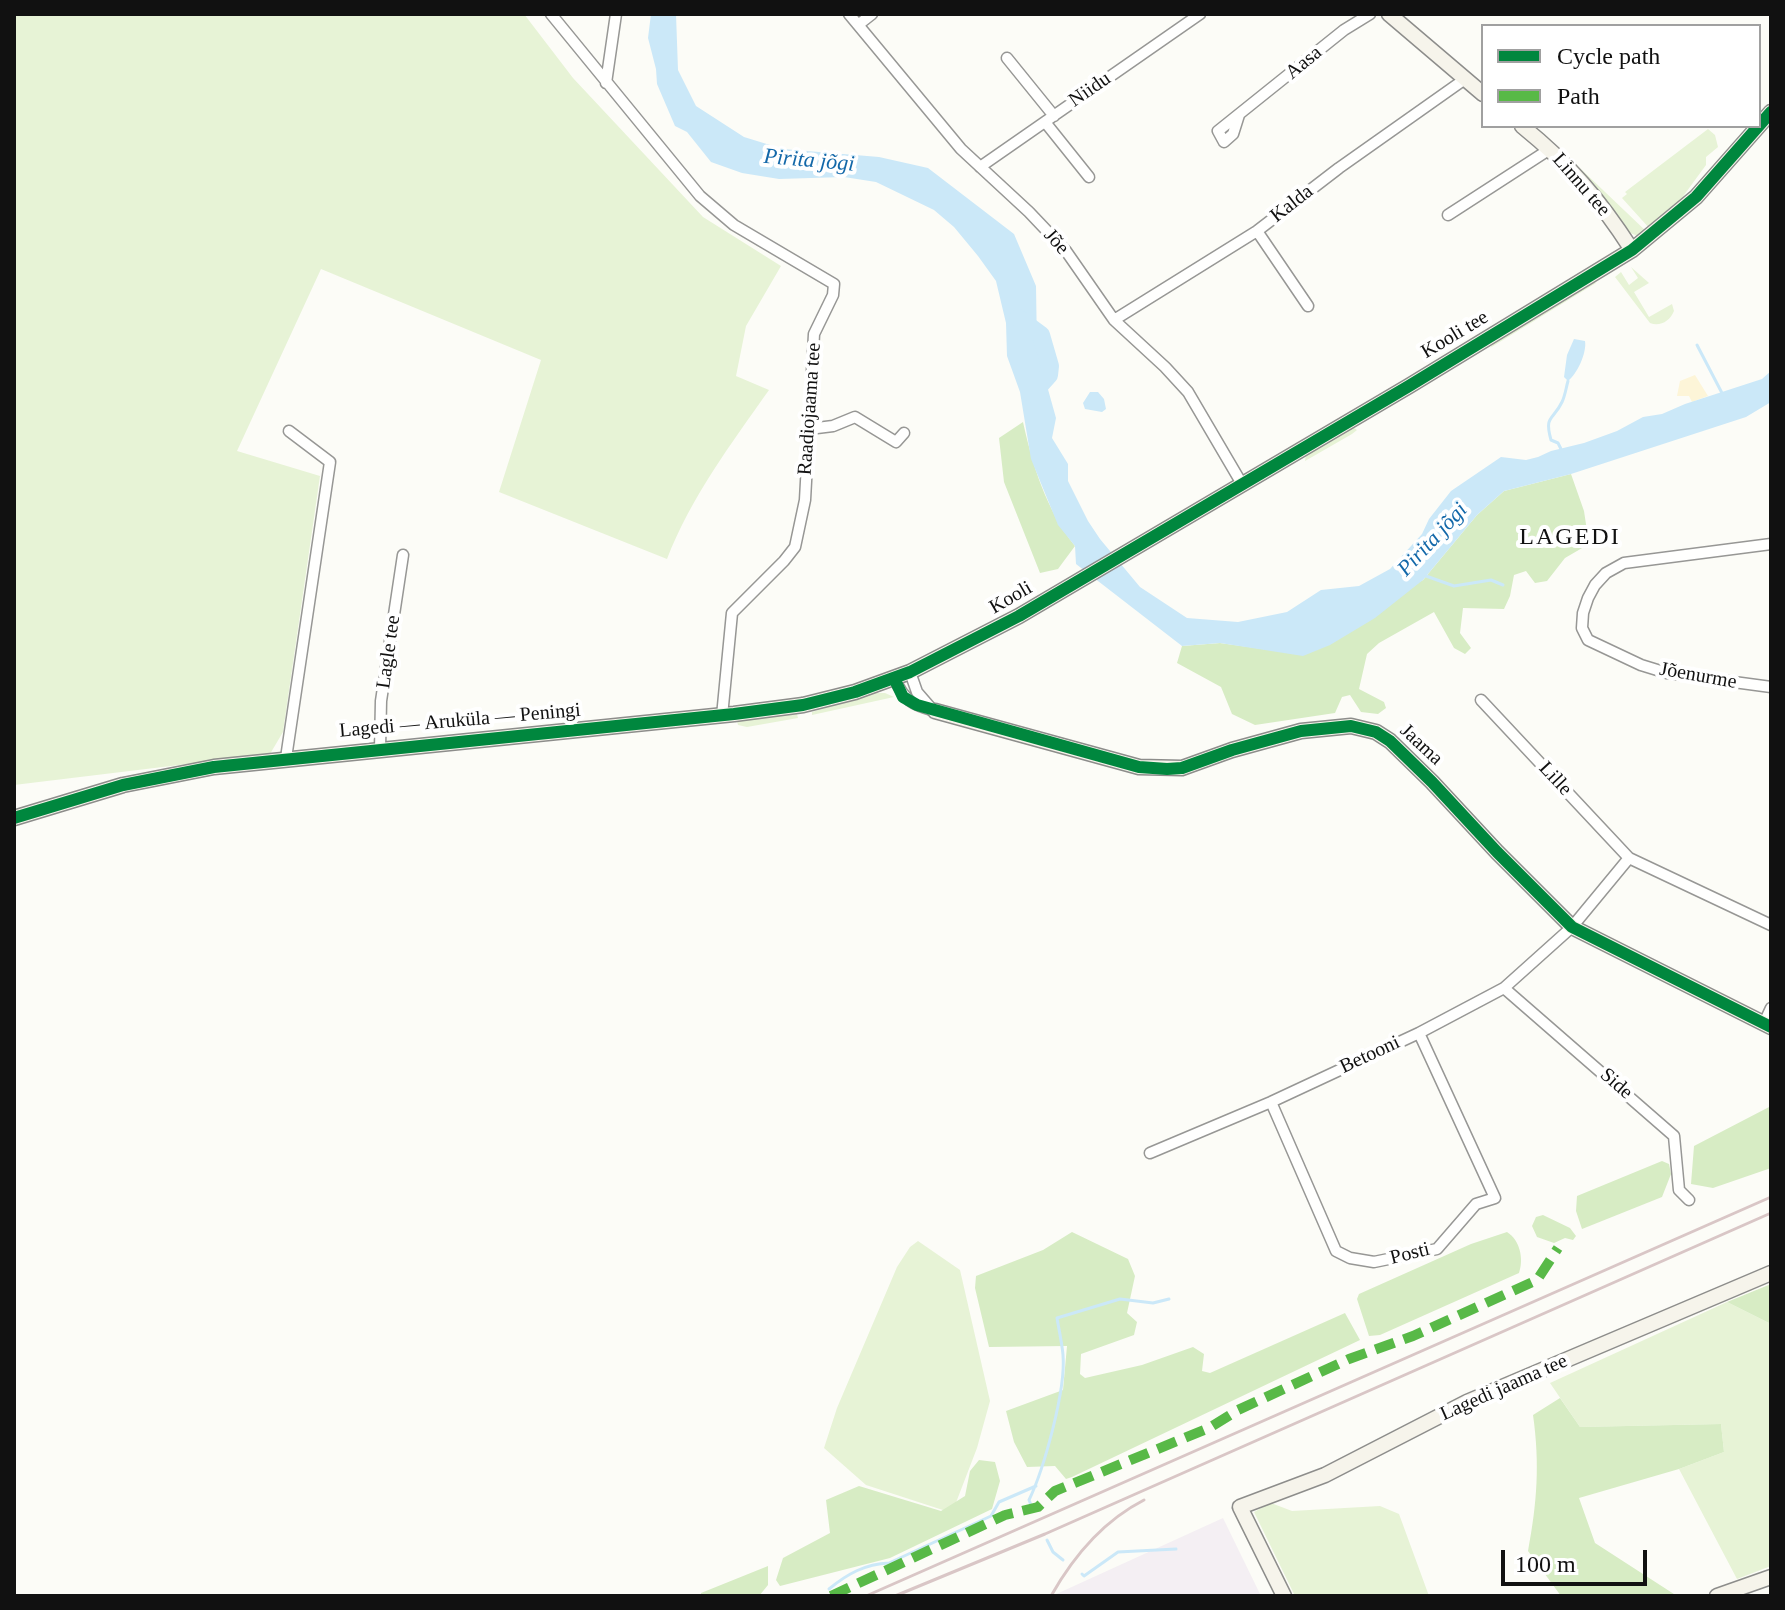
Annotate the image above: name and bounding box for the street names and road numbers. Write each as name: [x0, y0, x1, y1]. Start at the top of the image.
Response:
street label: Aasa: [1281, 41, 1327, 85]
street label: Niidu: [1064, 67, 1116, 113]
street label: Linnu tee: [1547, 148, 1615, 222]
street label: Kalda: [1266, 180, 1318, 228]
street label: Jõe: [1038, 224, 1074, 260]
street label: Kooli tee: [1417, 306, 1493, 364]
street label: Raadiojaama tee: [793, 342, 827, 476]
street label: Kooli: [985, 576, 1037, 620]
street label: Lagle tee: [372, 614, 406, 690]
street label: Jõenurme: [1658, 657, 1738, 695]
street label: Lagedi — Aruküla — Peningi: [338, 698, 582, 744]
street label: Jaama: [1395, 719, 1447, 771]
street label: Lille: [1533, 757, 1577, 801]
street label: Betooni: [1336, 1031, 1404, 1079]
street label: Side: [1595, 1063, 1637, 1105]
street label: Posti: [1388, 1238, 1432, 1270]
street label: Lagedi jaama tee: [1437, 1349, 1571, 1427]

